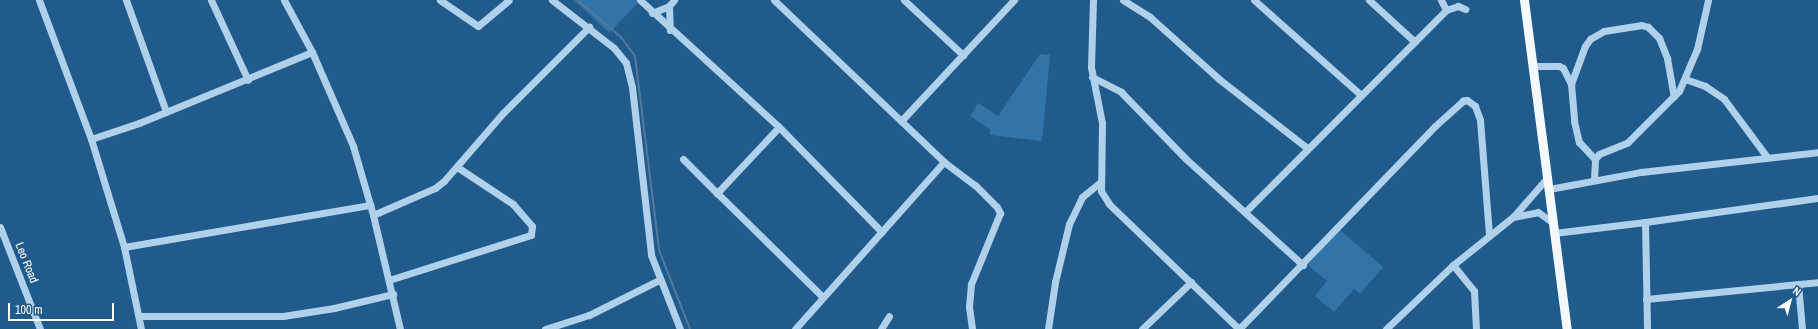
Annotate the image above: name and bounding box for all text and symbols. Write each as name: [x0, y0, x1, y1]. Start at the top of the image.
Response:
street label: Leo Road: [11, 241, 41, 285]
north arrow: [1770, 281, 1810, 321]
text: N: [1790, 284, 1804, 299]
scale bar: [10, 295, 116, 321]
text: 100 m: [15, 302, 42, 318]

